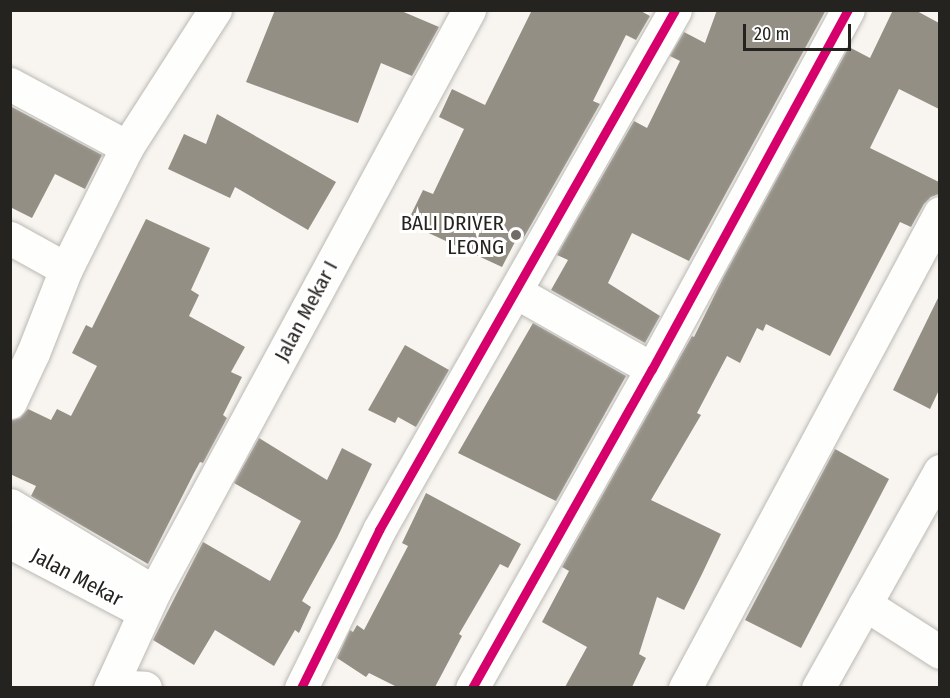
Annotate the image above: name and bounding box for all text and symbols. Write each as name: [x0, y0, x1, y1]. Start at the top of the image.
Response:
scale bar: [746, 12, 854, 50]
text: 20 m: [754, 23, 789, 45]
place label: BALI DRIVER LEONG: [401, 210, 504, 260]
marker: BALI DRIVER LEONG: [509, 228, 523, 242]
street label: Jalan Mekar I: [269, 256, 343, 366]
street label: Jalan Mekar: [27, 542, 127, 612]

